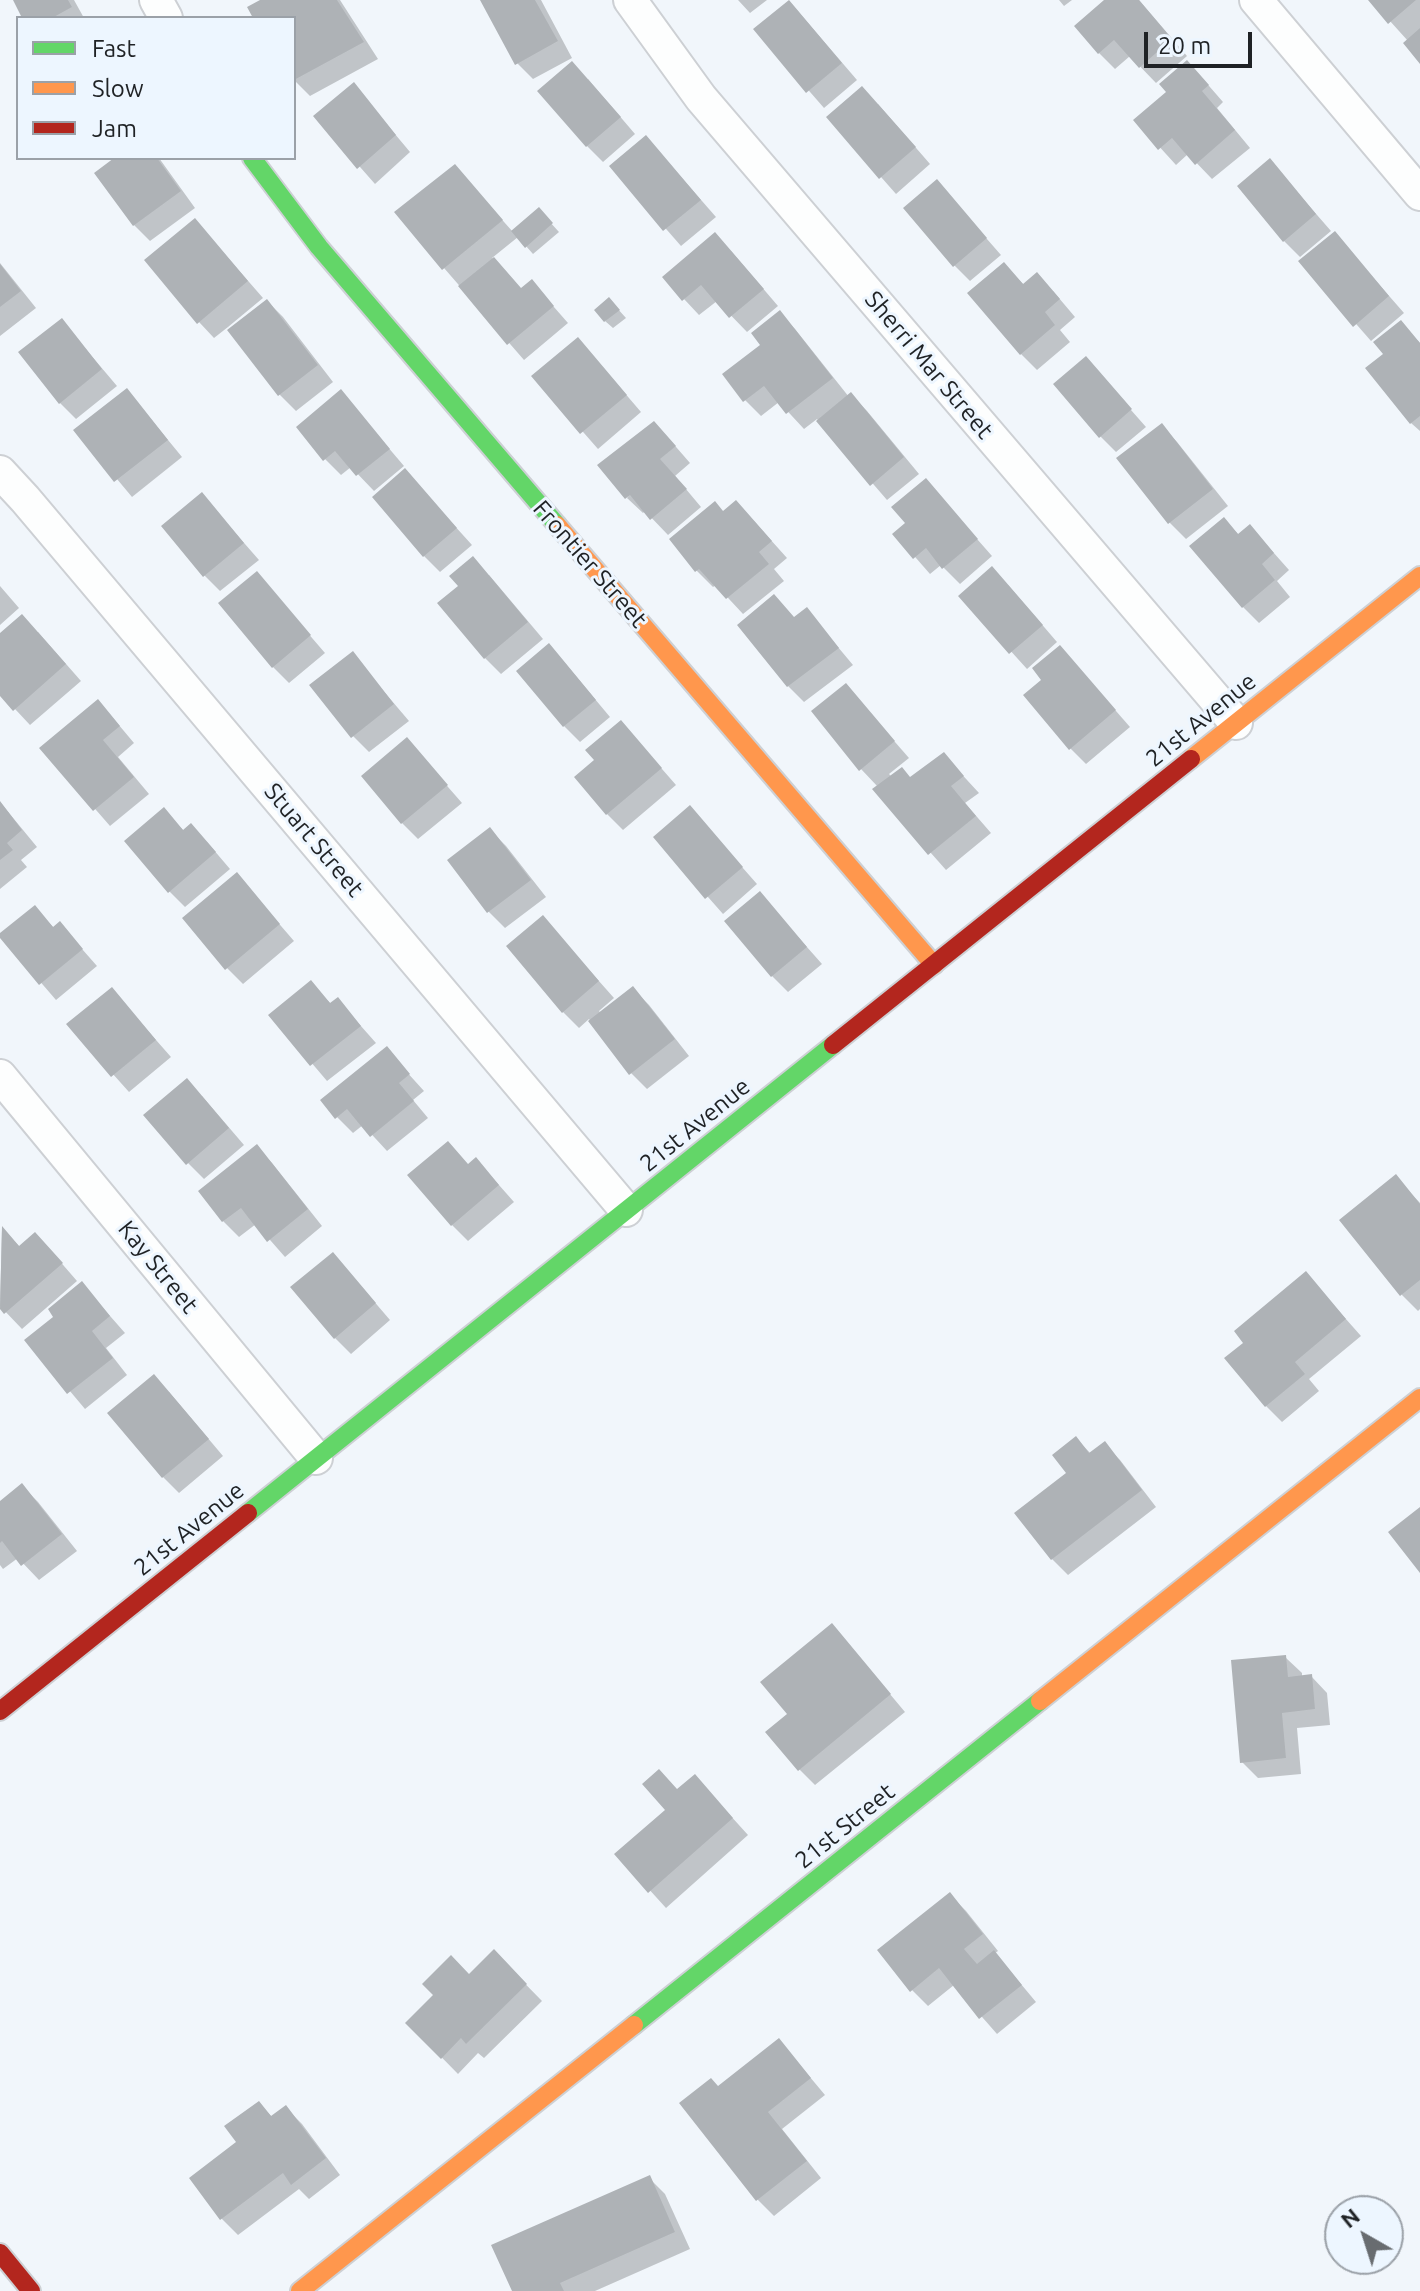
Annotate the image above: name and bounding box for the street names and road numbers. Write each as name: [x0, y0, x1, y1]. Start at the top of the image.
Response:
street label: Sherri Mar Street: [859, 285, 999, 445]
street label: Frontier Street: [527, 494, 653, 634]
street label: 21st Avenue: [1140, 667, 1262, 773]
street label: Stuart Street: [258, 777, 370, 903]
street label: 21st Avenue: [634, 1072, 756, 1178]
street label: Kay Street: [112, 1215, 204, 1319]
street label: 21st Avenue: [128, 1476, 250, 1582]
street label: 21st Street: [790, 1777, 900, 1875]

